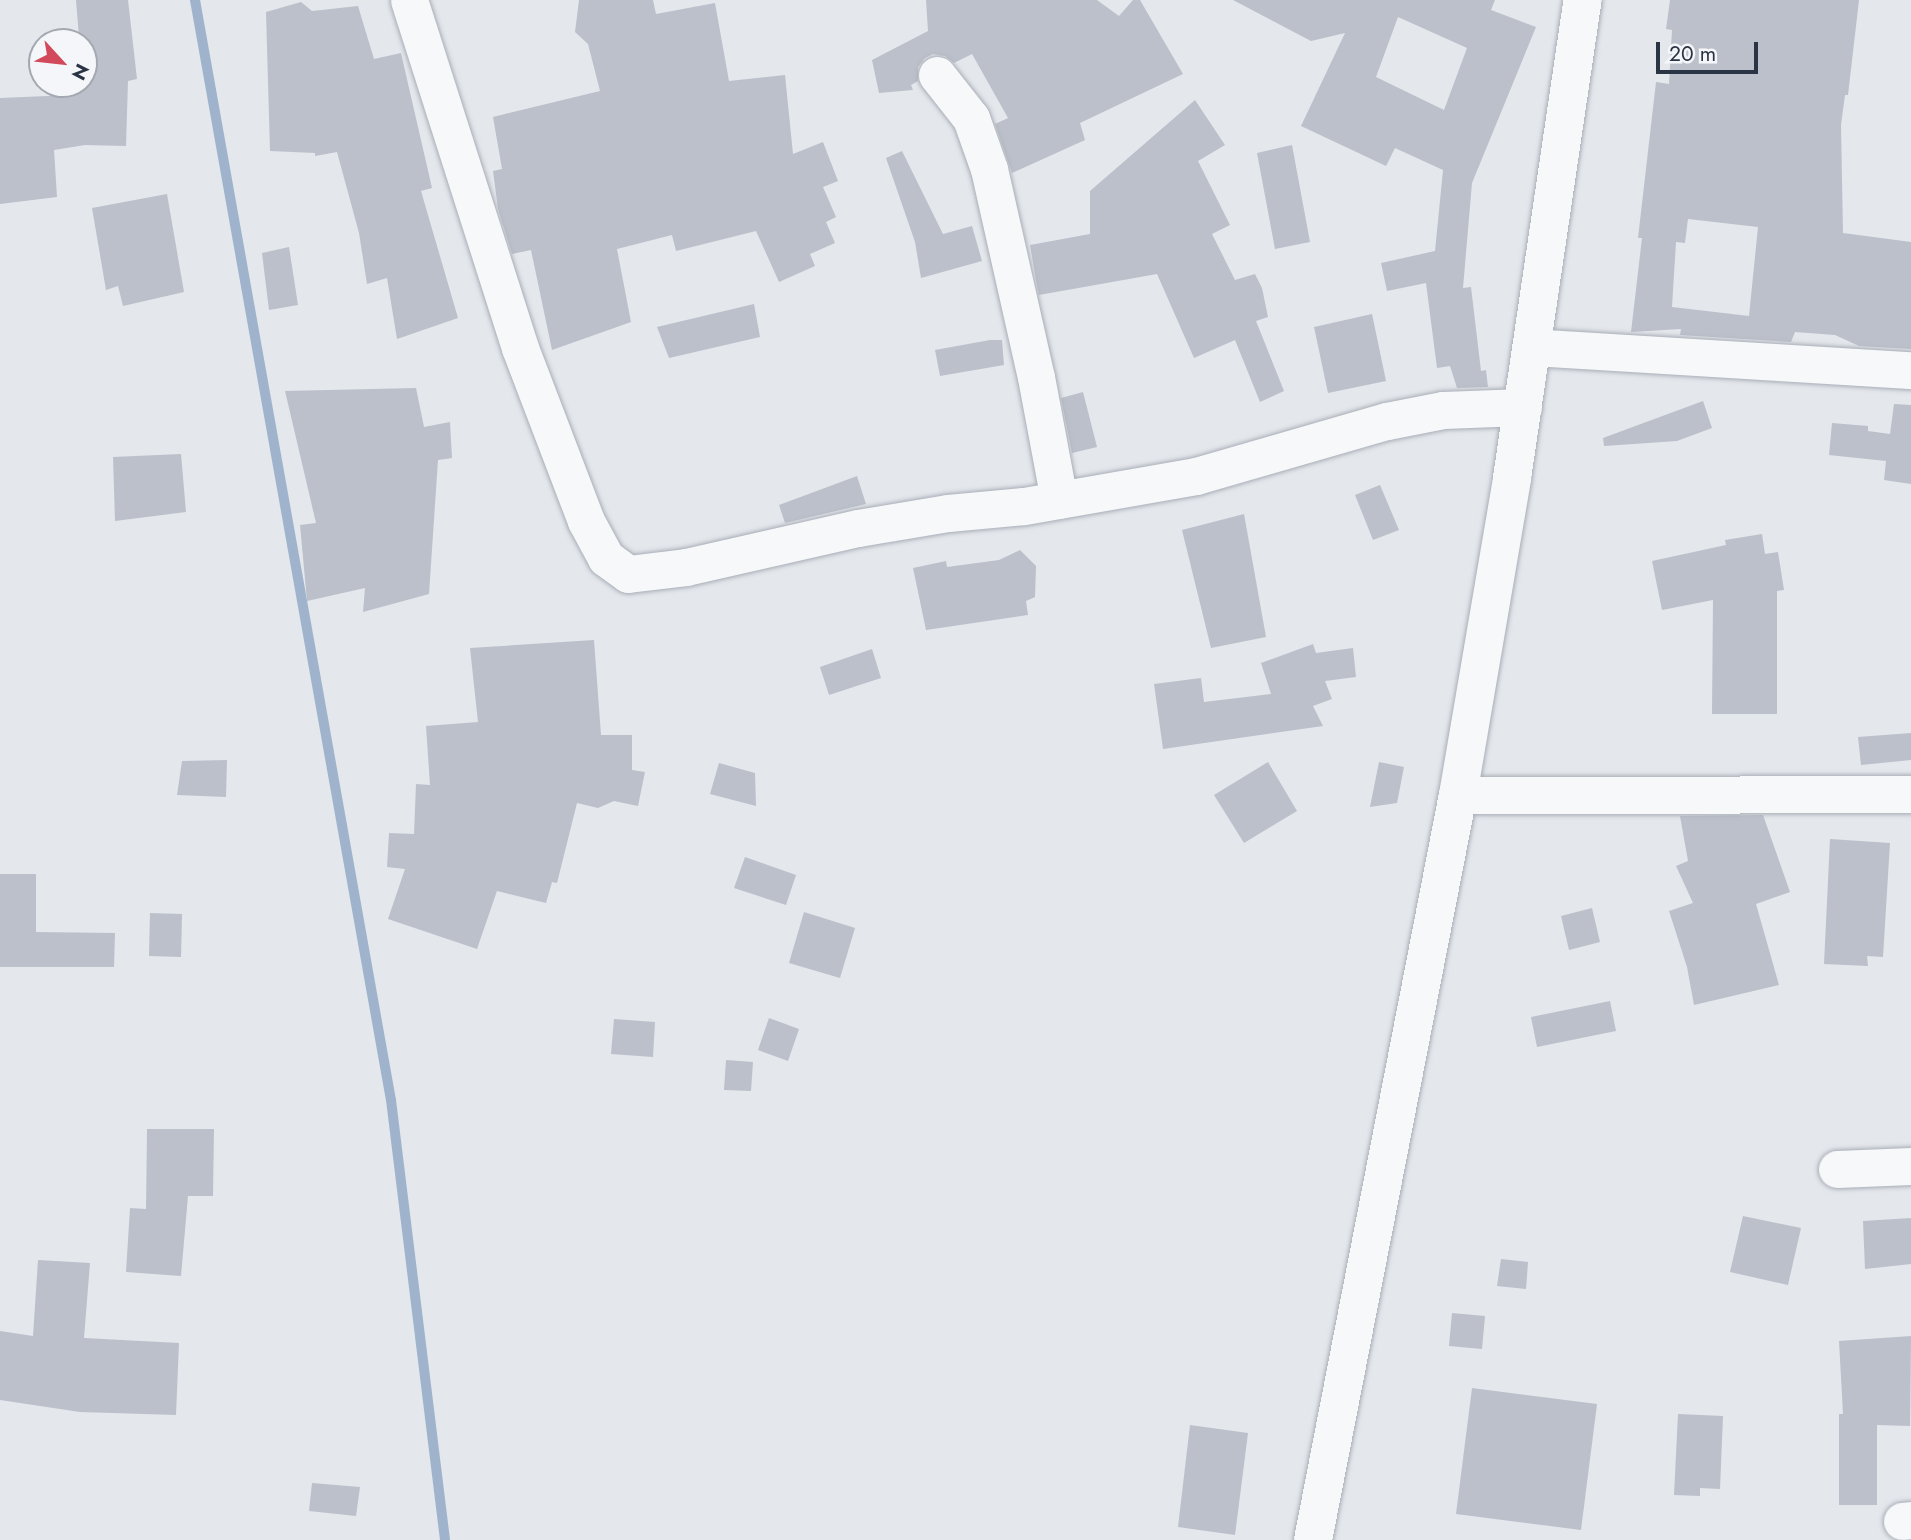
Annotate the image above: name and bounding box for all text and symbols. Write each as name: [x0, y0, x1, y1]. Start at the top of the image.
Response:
north arrow: [28, 28, 98, 98]
scale bar: [1659, 28, 1760, 72]
text: 20 m: [1669, 39, 1716, 69]
text: N: [65, 59, 96, 85]

